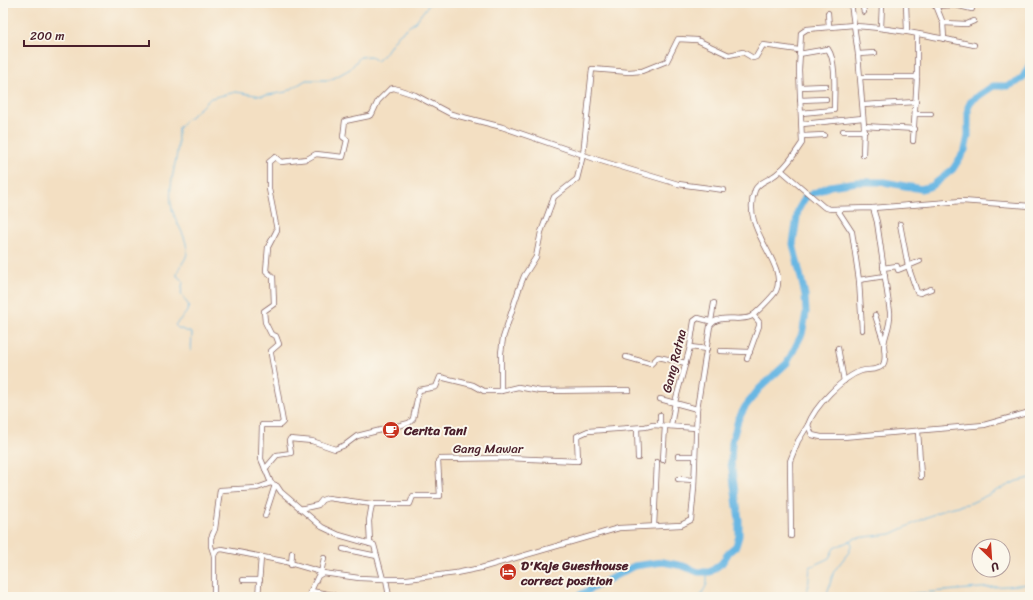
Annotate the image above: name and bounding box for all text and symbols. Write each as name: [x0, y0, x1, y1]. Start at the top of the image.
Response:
scale bar: [24, 22, 149, 48]
text: 200 m: [30, 25, 64, 47]
street label: Gang Ratna: [655, 326, 693, 395]
place label: Cerita Tani: [403, 419, 468, 442]
cafe icon: Cerita Tani: [381, 420, 401, 440]
street label: Gang Mawar: [453, 437, 524, 460]
north arrow: [971, 538, 1011, 578]
place label: D'Kaje Guesthouse correct position: [520, 554, 629, 592]
text: U: [987, 556, 1002, 577]
hotel icon: D'Kaje Guesthouse correct position: [498, 562, 518, 582]

